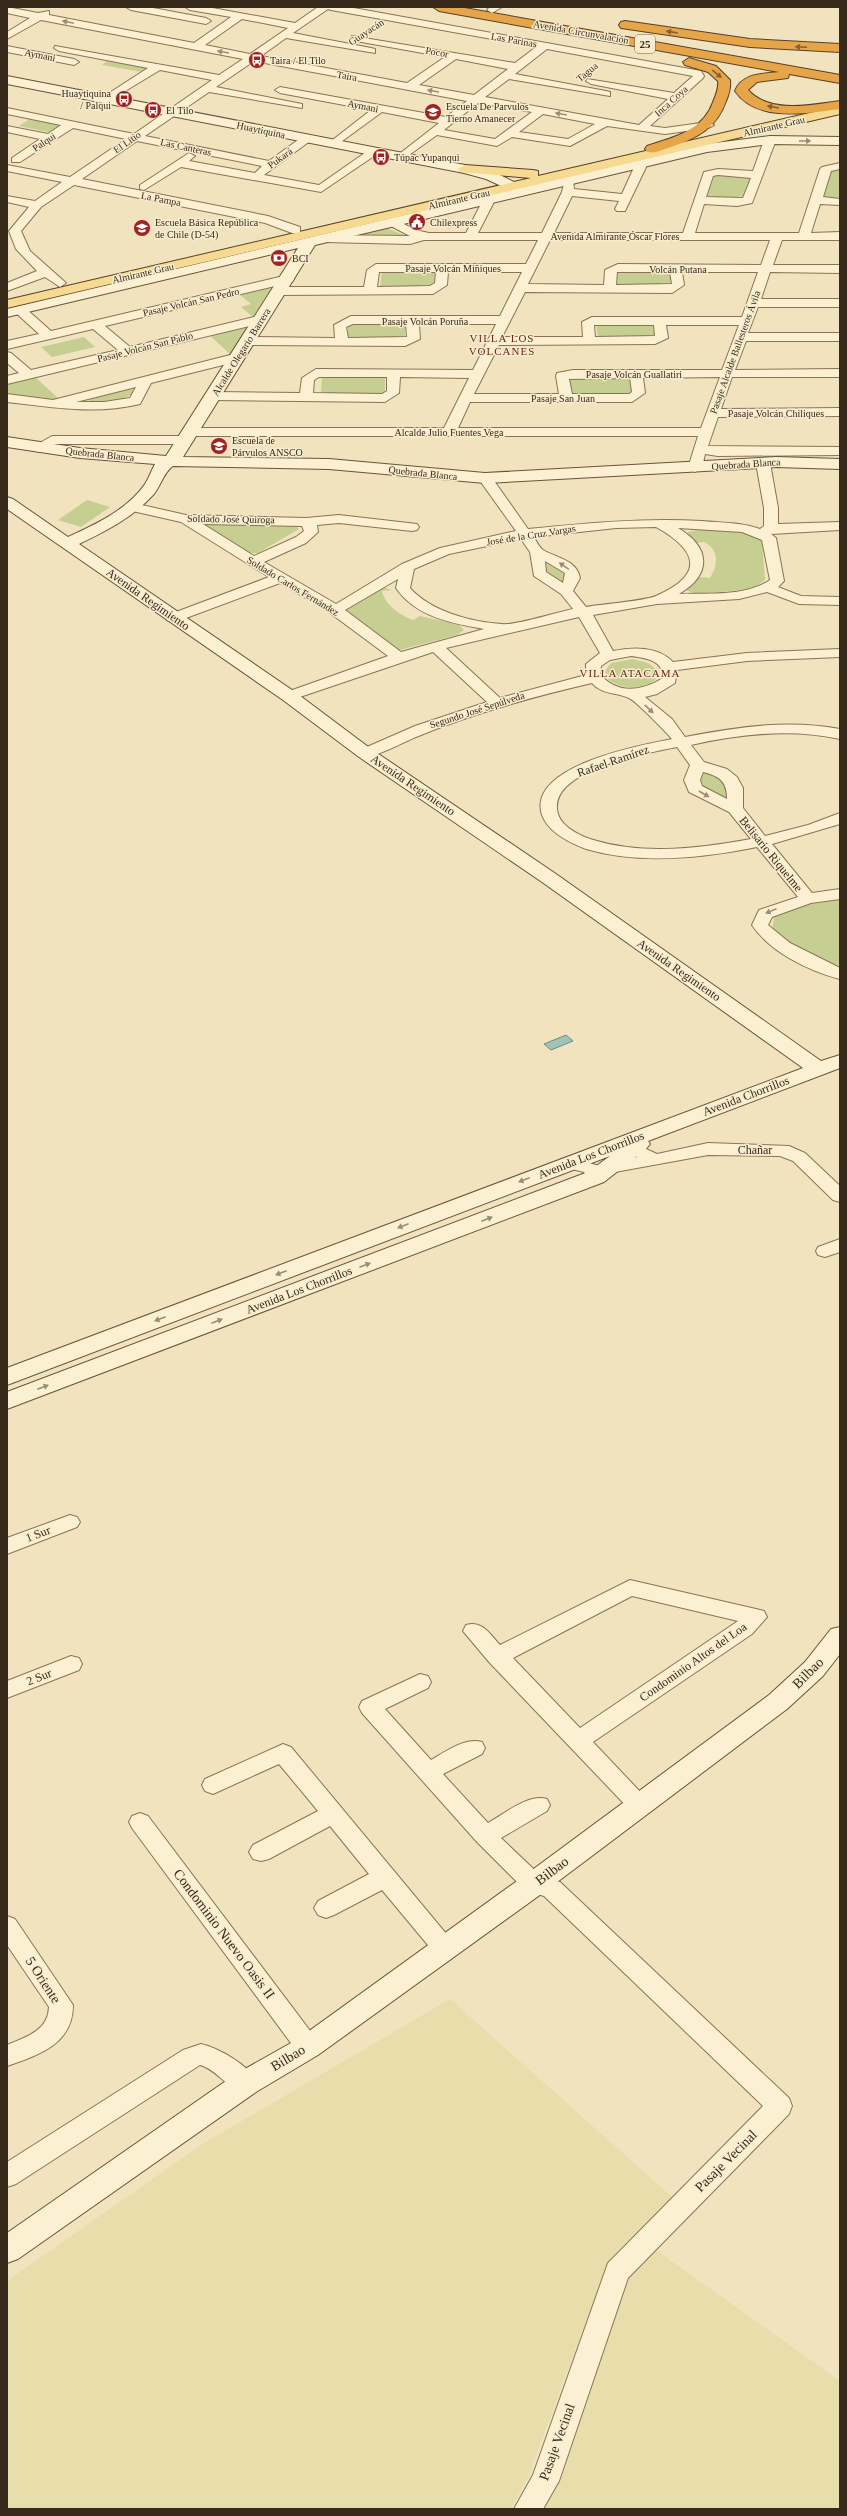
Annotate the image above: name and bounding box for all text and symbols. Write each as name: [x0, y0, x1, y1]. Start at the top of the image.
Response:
street label: Guayacán: [346, 16, 386, 48]
one-way arrow: [62, 18, 74, 24]
street label: Avenida Circunvalación: [532, 18, 630, 46]
one-way arrow: [666, 29, 678, 35]
street label: Las Parinas: [490, 31, 538, 49]
road number: 25: [635, 35, 655, 53]
one-way arrow: [795, 44, 807, 51]
street label: Pocor: [425, 45, 450, 60]
street label: Aymani: [24, 47, 57, 63]
one-way arrow: [217, 49, 229, 55]
bus stop icon: Taira / El Tilo: [247, 50, 267, 70]
place label: Taira / El Tilo: [270, 55, 326, 66]
street label: Tagua: [574, 60, 600, 84]
street label: Taira: [336, 69, 359, 83]
one-way arrow: [712, 69, 723, 78]
street label: Inca Coya: [652, 83, 690, 119]
place label: Huaytiquina / Palqui: [62, 88, 112, 111]
one-way arrow: [427, 88, 439, 94]
bus stop icon: Huaytiquina / Palqui: [114, 89, 134, 109]
street label: Aymani: [347, 98, 380, 114]
bus stop icon: El Tilo: [143, 100, 163, 120]
place label: Escuela De Parvulos Tierno Amanecer: [446, 101, 529, 124]
school or university icon: Escuela De Parvulos Tierno Amanecer: [423, 102, 443, 122]
one-way arrow: [767, 104, 779, 110]
place label: El Tilo: [166, 105, 194, 116]
one-way arrow: [555, 111, 568, 117]
street label: Almirante Grau: [742, 114, 806, 138]
street label: Huaytiquina: [236, 119, 287, 141]
street label: El Litio: [111, 129, 143, 155]
street label: Palqui: [30, 130, 58, 154]
street label: Las Canteras: [159, 136, 213, 158]
one-way arrow: [799, 138, 812, 144]
street label: Pukará: [266, 145, 295, 171]
bus stop icon: Túpac Yupanqui: [371, 147, 391, 167]
place label: Túpac Yupanqui: [394, 152, 460, 163]
street label: Almirante Grau: [427, 187, 491, 211]
street label: La Pampa: [140, 190, 182, 208]
public building icon: Chilexpress: [407, 212, 427, 232]
place label: Escuela Básica República de Chile (D-54): [155, 217, 259, 241]
place label: Chilexpress: [430, 217, 477, 228]
school or university icon: Escuela Básica República de Chile (D-54): [132, 218, 152, 238]
street label: Avenida Almirante Óscar Flores: [551, 231, 680, 242]
bank icon: BCI: [269, 248, 289, 268]
place label: BCI: [292, 253, 309, 264]
street label: Almirante Grau: [111, 261, 175, 285]
street label: Pasaje Volcán Miñiques: [405, 263, 501, 274]
street label: Volcán Putana: [649, 264, 707, 275]
street label: Pasaje Volcán San Pedro: [142, 286, 240, 318]
street label: Pasaje Alcalde Ballesteros Ávila: [708, 288, 763, 415]
street label: Alcalde Olegario Barrera: [210, 306, 273, 398]
street label: Pasaje Volcán Poruña: [382, 316, 469, 327]
street label: Pasaje Volcán San Pablo: [96, 330, 194, 364]
district label: VILLA LOS VOLCANES: [469, 332, 535, 357]
street label: Pasaje Volcán Guallatiri: [586, 369, 682, 380]
street label: Pasaje San Juan: [531, 393, 595, 404]
street label: Pasaje Volcán Chiliques: [728, 408, 824, 419]
street label: Alcalde Julio Fuentes Vega: [395, 427, 504, 438]
place label: Escuela de Párvulos ANSCO: [232, 435, 303, 458]
school or university icon: Escuela de Párvulos ANSCO: [209, 436, 229, 456]
street label: Quebrada Blanca: [65, 445, 136, 463]
street label: Quebrada Blanca: [711, 456, 781, 472]
street label: Quebrada Blanca: [388, 464, 459, 482]
street label: Soldado José Quiroga: [187, 513, 276, 525]
street label: José de la Cruz Vargas: [486, 522, 576, 547]
street label: Soldado Carlos Fernández: [245, 554, 342, 618]
one-way arrow: [559, 562, 570, 570]
street label: Avenida Regimiento: [104, 565, 192, 633]
district label: VILLA ATACAMA: [579, 667, 681, 679]
street label: Segundo José Sepúlveda: [428, 689, 526, 731]
one-way arrow: [645, 704, 654, 713]
street label: Rafael Ramírez: [575, 742, 651, 780]
street label: Avenida Regimiento: [368, 752, 458, 818]
one-way arrow: [698, 791, 710, 797]
street label: Belisario Riquelme: [736, 813, 806, 895]
one-way arrow: [764, 909, 776, 915]
street label: Avenida Regimiento: [635, 936, 723, 1004]
street label: Avenida Chorrillos: [701, 1073, 791, 1119]
street label: Avenida Los Chorrillos: [536, 1128, 646, 1182]
street label: Chañar: [738, 1143, 772, 1157]
one-way arrow: [518, 1178, 530, 1184]
one-way arrow: [481, 1215, 493, 1221]
one-way arrow: [396, 1224, 408, 1230]
one-way arrow: [359, 1261, 371, 1267]
street label: Avenida Los Chorrillos: [244, 1263, 354, 1317]
one-way arrow: [275, 1270, 287, 1276]
one-way arrow: [153, 1316, 165, 1322]
one-way arrow: [212, 1318, 224, 1324]
one-way arrow: [38, 1384, 50, 1390]
street label: 1 Sur: [24, 1523, 52, 1545]
street label: Condominio Altos del Loa: [637, 1619, 750, 1704]
street label: Bilbao: [789, 1654, 827, 1692]
street label: 2 Sur: [24, 1666, 54, 1688]
street label: Bilbao: [533, 1854, 571, 1888]
street label: Condominio Nuevo Oasis II: [170, 1866, 278, 2002]
street label: 5 Oriente: [22, 1954, 64, 2006]
street label: Bilbao: [268, 2042, 308, 2074]
street label: Pasaje Vecinal: [692, 2127, 760, 2195]
street label: Pasaje Vecinal: [536, 2401, 578, 2483]

